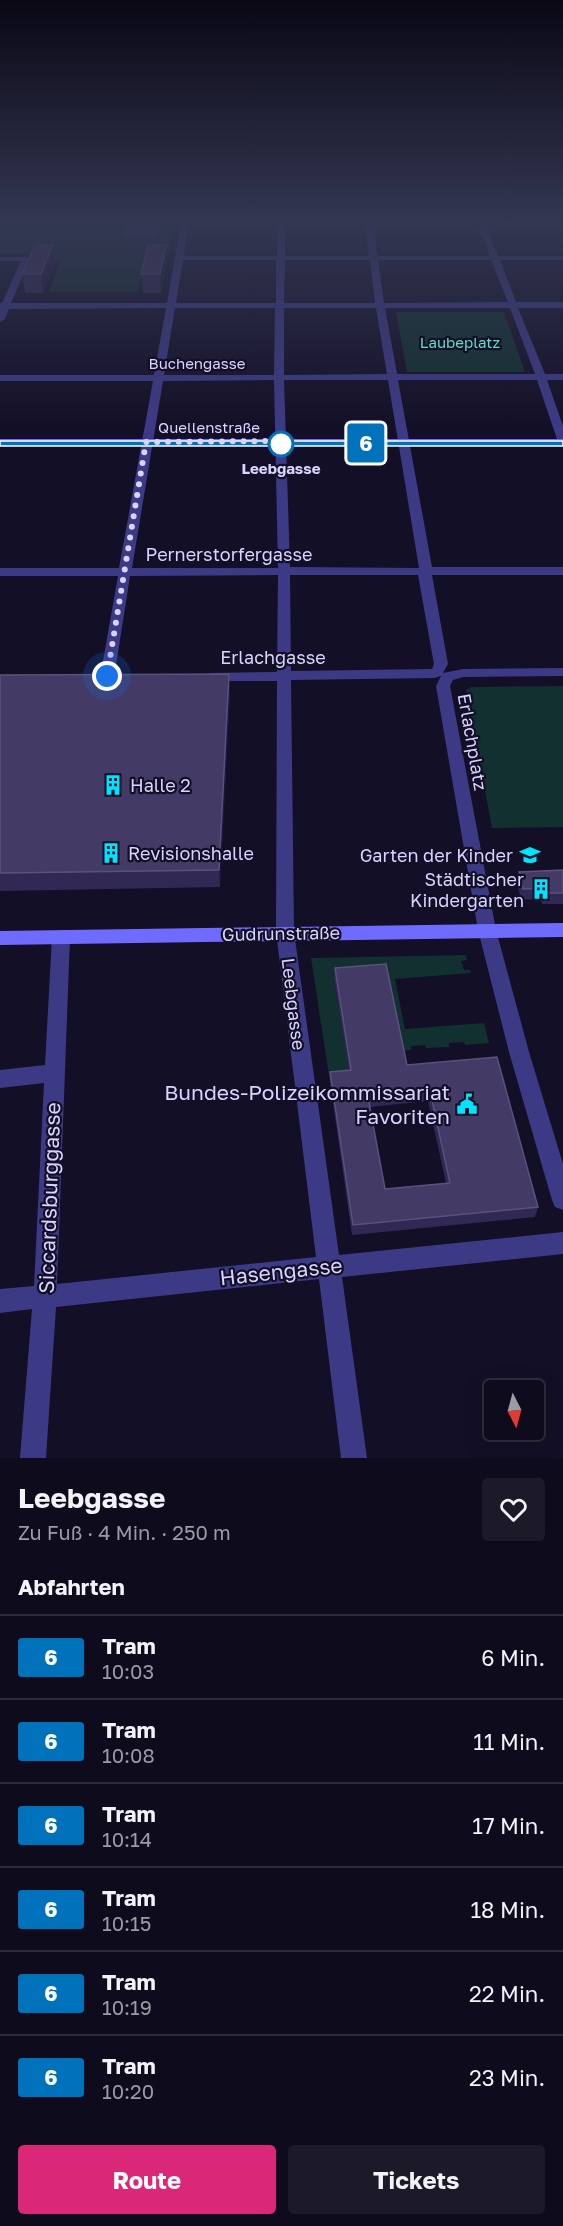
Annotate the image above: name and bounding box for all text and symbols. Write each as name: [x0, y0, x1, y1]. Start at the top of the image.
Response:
park label: Laubeplatz: [420, 333, 501, 351]
street label: Buchengasse: [149, 354, 246, 372]
street label: Quellenstraße: [158, 418, 260, 436]
line badge: 6: [346, 424, 386, 462]
text: 6: [359, 430, 373, 456]
marker: Leebgasse: [268, 431, 294, 457]
place label: Leebgasse: [241, 459, 321, 477]
street label: Pernerstorfergasse: [146, 543, 312, 565]
street label: Erlachgasse: [220, 646, 326, 668]
your location: [92, 661, 122, 691]
street label: Erlachplatz: [454, 692, 492, 792]
building icon: Halle 2: [101, 773, 125, 797]
place label: Halle 2: [130, 774, 191, 796]
building icon: Revisionshalle: [99, 841, 123, 865]
place label: Revisionshalle: [128, 842, 254, 864]
school or university icon: Garten der Kinder: [518, 843, 542, 867]
place label: Garten der Kinder: [360, 844, 513, 866]
place label: Städtischer Kindergarten: [410, 868, 524, 911]
building icon: Städtischer Kindergarten: [529, 877, 553, 901]
street label: Gudrunstraße: [222, 921, 340, 945]
street label: Leebgasse: [277, 957, 311, 1051]
place label: Bundes-Polizeikommissariat Favoriten: [164, 1079, 450, 1129]
public building icon: Bundes-Polizeikommissariat Favoriten: [455, 1092, 479, 1116]
street label: Siccardsburggasse: [33, 1102, 65, 1294]
street label: Hasengasse: [218, 1252, 344, 1290]
north arrow: [484, 1380, 544, 1440]
map controls: [484, 1380, 544, 1440]
button: heart: [482, 1478, 545, 1541]
text: Leebgasse: [18, 1481, 166, 1514]
text: Zu Fuß · 4 Min. · 250 m: [18, 1520, 231, 1544]
text: Abfahrten: [18, 1573, 125, 1600]
text: Tram: [102, 1632, 156, 1659]
text: 6: [44, 1644, 58, 1670]
text: 6 Min.: [481, 1644, 545, 1671]
text: 10:03: [102, 1659, 154, 1683]
text: Tram: [102, 1716, 156, 1743]
text: 6: [44, 1728, 58, 1754]
text: 11 Min.: [473, 1728, 545, 1755]
text: 10:08: [102, 1743, 155, 1767]
text: Tram: [102, 1800, 156, 1827]
text: 6: [44, 1812, 58, 1838]
text: 17 Min.: [472, 1812, 545, 1839]
text: 10:14: [102, 1827, 152, 1851]
text: Tram: [102, 1884, 156, 1911]
text: 6: [44, 1896, 58, 1922]
text: 18 Min.: [470, 1896, 545, 1923]
text: 10:15: [102, 1911, 151, 1935]
text: Tram: [102, 1968, 156, 1995]
text: 6: [44, 1980, 58, 2006]
text: 22 Min.: [469, 1980, 545, 2007]
text: 10:19: [102, 1995, 152, 2019]
text: Tram: [102, 2052, 156, 2079]
text: 6: [44, 2064, 58, 2090]
text: 23 Min.: [469, 2064, 545, 2091]
text: 10:20: [102, 2079, 154, 2103]
button: Route: [18, 2145, 276, 2214]
button: Tickets: [288, 2145, 545, 2214]

